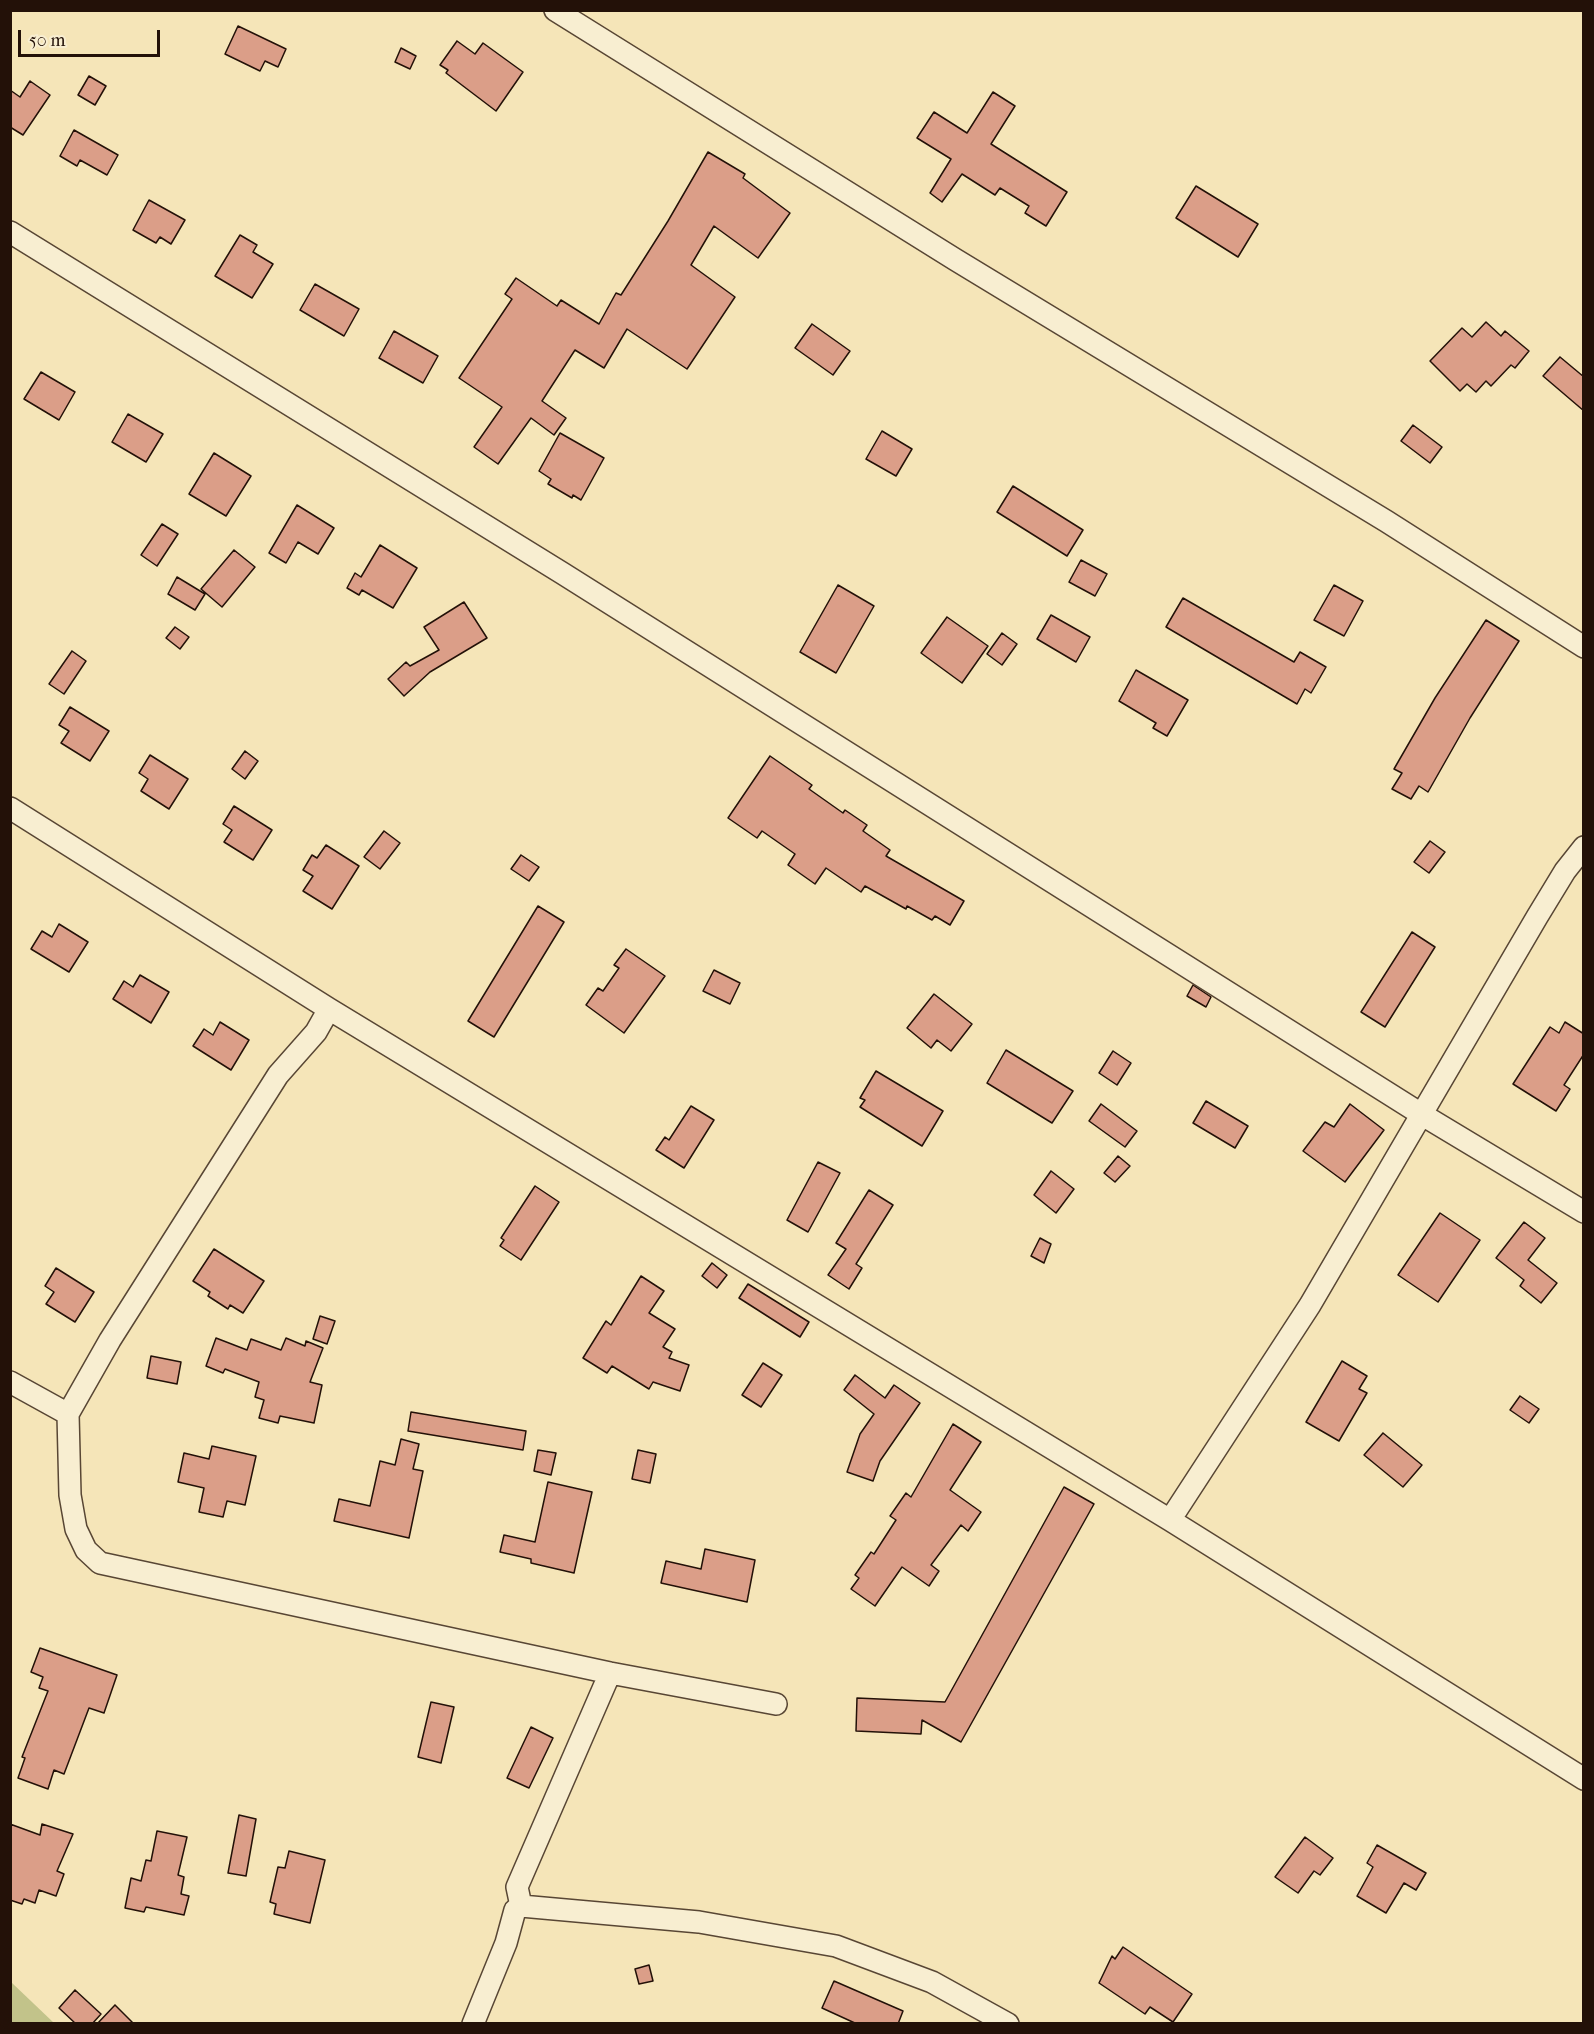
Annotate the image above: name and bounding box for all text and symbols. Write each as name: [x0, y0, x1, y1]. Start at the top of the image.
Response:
scale bar: [21, 18, 164, 56]
text: 50 m: [29, 30, 65, 51]

